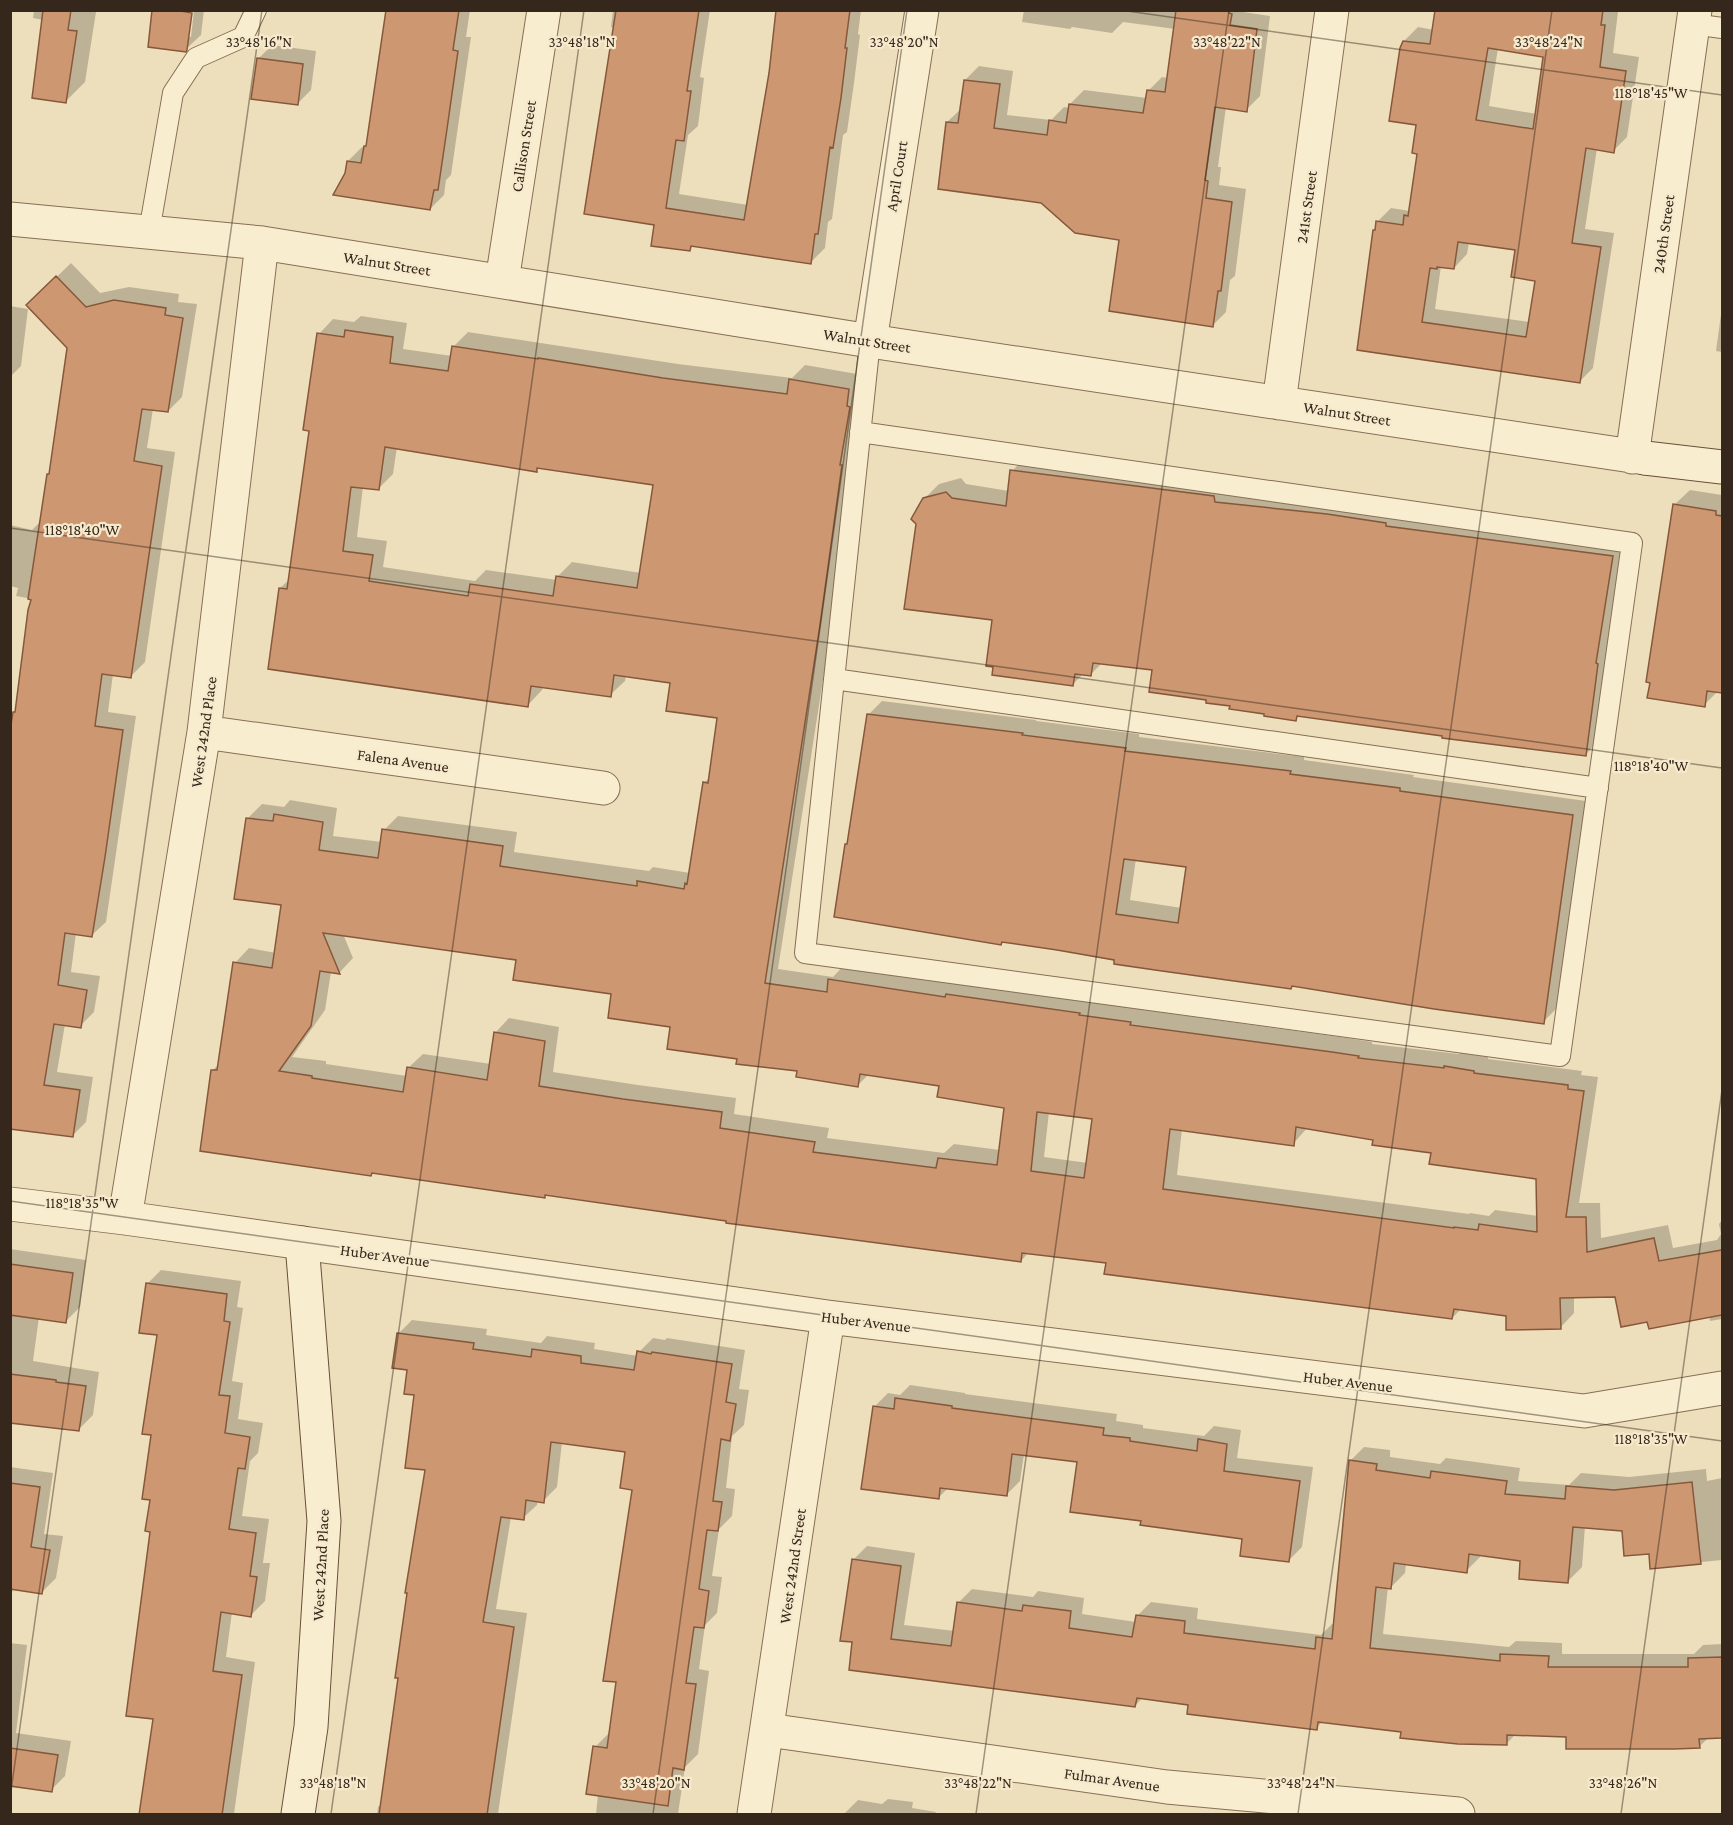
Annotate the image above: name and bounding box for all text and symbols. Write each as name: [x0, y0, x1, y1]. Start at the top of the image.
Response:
text: 33°48'16"N: [226, 34, 292, 50]
text: 33°48'18"N: [549, 34, 616, 50]
text: 33°48'20"N: [869, 34, 939, 50]
text: 33°48'22"N: [1193, 34, 1261, 50]
text: 33°48'24"N: [1515, 34, 1583, 50]
text: 118°18'45"W: [1614, 85, 1688, 101]
street label: Callison Street: [508, 98, 539, 193]
street label: April Court: [883, 139, 912, 213]
street label: 241st Street: [1293, 169, 1320, 244]
street label: 240th Street: [1650, 193, 1678, 274]
street label: Walnut Street: [342, 248, 433, 279]
street label: Walnut Street: [822, 325, 913, 356]
street label: Walnut Street: [1302, 398, 1393, 429]
text: 118°18'40"W: [45, 522, 119, 538]
street label: West 242nd Place: [187, 675, 220, 789]
street label: Falena Avenue: [356, 746, 450, 775]
text: 118°18'40"W: [1614, 758, 1688, 774]
text: 118°18'35"W: [45, 1195, 119, 1211]
street label: Huber Avenue: [339, 1241, 431, 1270]
street label: Huber Avenue: [820, 1308, 912, 1335]
street label: Huber Avenue: [1302, 1368, 1394, 1395]
text: 118°18'35"W: [1614, 1431, 1688, 1447]
street label: West 242nd Street: [776, 1507, 809, 1625]
street label: West 242nd Place: [309, 1509, 332, 1621]
street label: Fulmar Avenue: [1063, 1764, 1161, 1795]
text: 33°48'18"N: [300, 1775, 367, 1791]
text: 33°48'20"N: [621, 1775, 691, 1791]
text: 33°48'22"N: [944, 1775, 1012, 1791]
text: 33°48'24"N: [1267, 1775, 1335, 1791]
text: 33°48'26"N: [1589, 1775, 1657, 1791]

